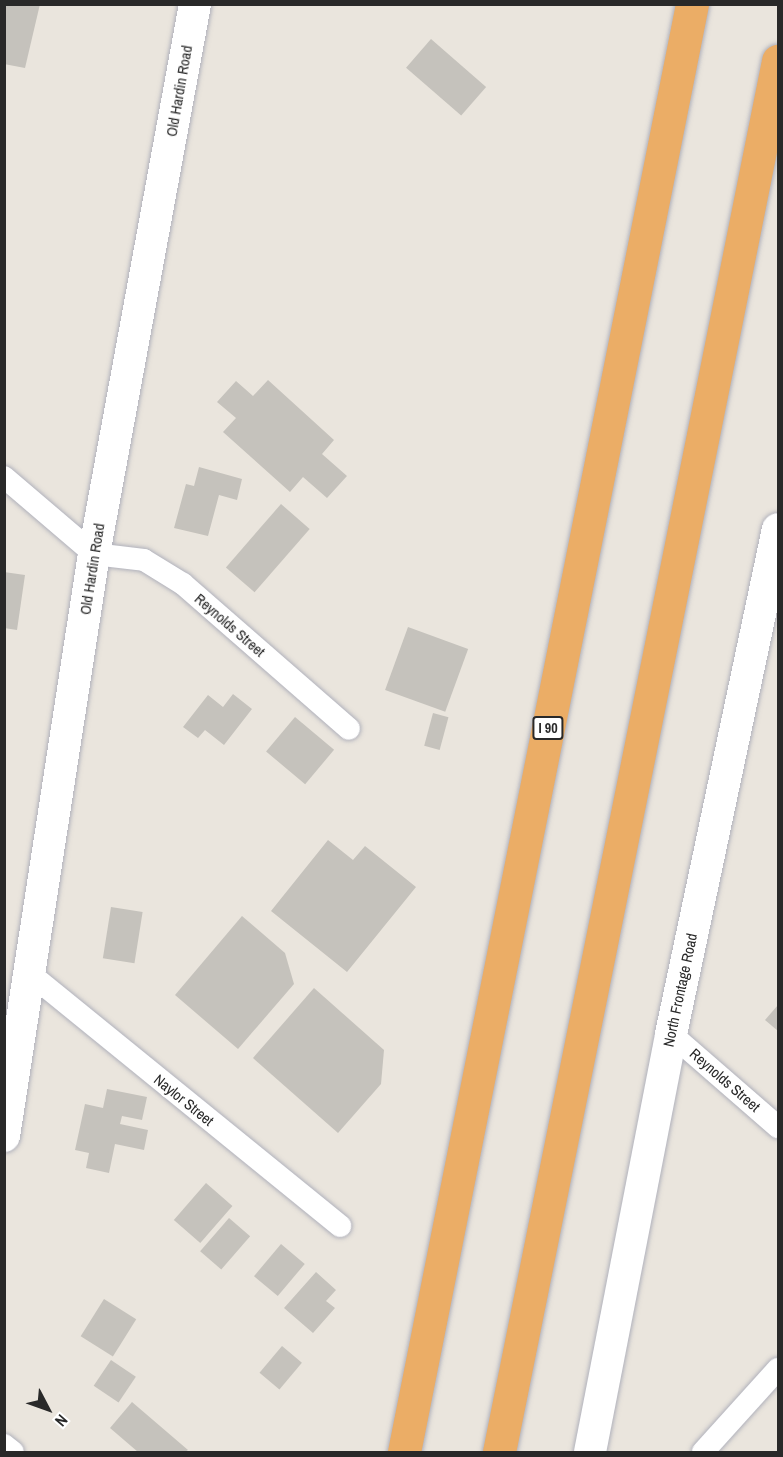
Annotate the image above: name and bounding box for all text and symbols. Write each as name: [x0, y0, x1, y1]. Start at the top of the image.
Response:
street label: Old Hardin Road: [162, 44, 196, 138]
street label: Old Hardin Road: [76, 522, 108, 616]
street label: Reynolds Street: [191, 590, 269, 660]
road number: I 90: [532, 717, 564, 739]
street label: North Frontage Road: [659, 932, 701, 1048]
street label: Reynolds Street: [686, 1045, 764, 1115]
street label: Naylor Street: [150, 1070, 218, 1130]
north arrow: [18, 1379, 78, 1439]
text: N: [50, 1410, 73, 1432]

